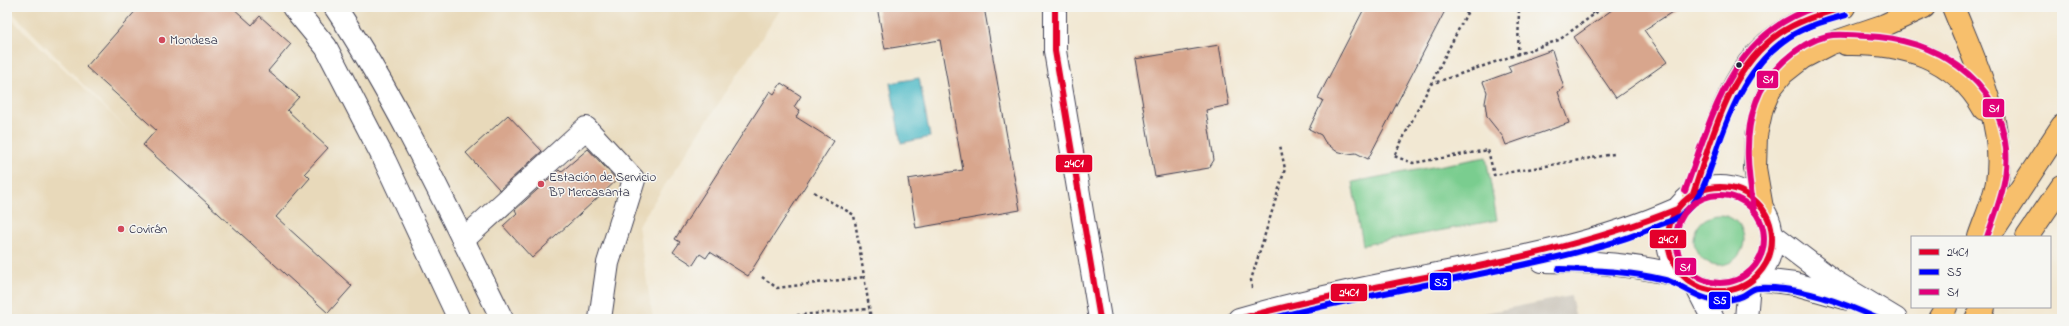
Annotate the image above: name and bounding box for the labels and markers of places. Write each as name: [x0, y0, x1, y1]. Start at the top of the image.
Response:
place label: Mondesa: [170, 31, 218, 50]
marker: Mondesa: [157, 35, 167, 45]
unlabelled marker: [1734, 60, 1744, 70]
place label: Estación de Servicio BP Mercasanta: [548, 168, 656, 202]
marker: Estación de Servicio BP Mercasanta: [536, 179, 546, 189]
place label: Covirán: [129, 220, 167, 239]
marker: Covirán: [116, 224, 126, 234]

